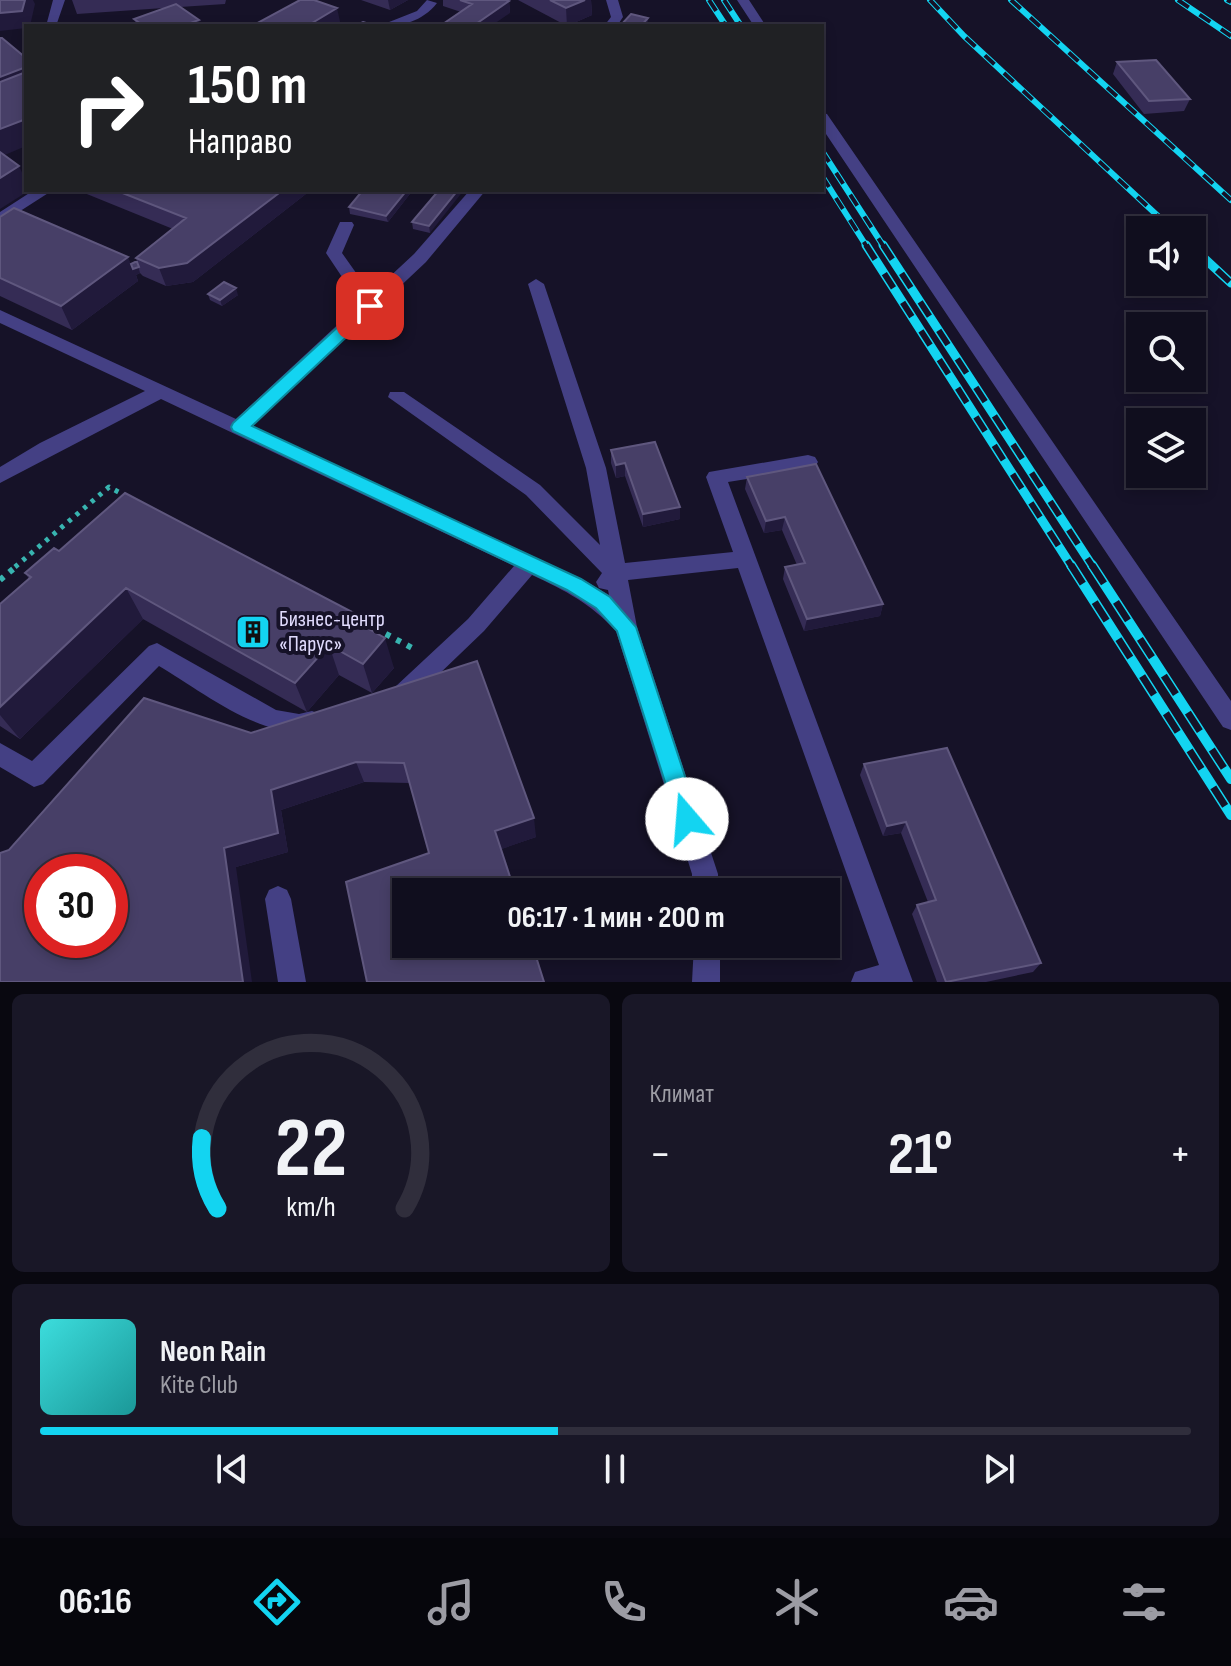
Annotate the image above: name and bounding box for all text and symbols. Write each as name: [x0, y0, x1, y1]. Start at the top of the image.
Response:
text: 150 m: [188, 53, 307, 120]
icon: right: [56, 56, 160, 160]
text: Направо: [188, 121, 292, 164]
map controls: [1126, 216, 1206, 488]
button: sound: [1126, 216, 1206, 296]
pin: [336, 272, 404, 340]
icon: arrive: [348, 284, 392, 328]
button: search: [1126, 312, 1206, 392]
button: layers: [1126, 408, 1206, 488]
place label: Бизнес-центр «Парус»: [279, 606, 385, 658]
building icon: Бизнес-центр «Парус»: [234, 613, 272, 651]
position arrow: [645, 777, 729, 861]
speed limit sign: 30: [24, 854, 128, 958]
text: 06:17 · 1 мин · 200 m: [507, 900, 725, 936]
text: Климат: [650, 1079, 714, 1110]
text: 22: [274, 1100, 347, 1200]
text: 21°: [888, 1119, 953, 1191]
text: −: [650, 1128, 671, 1181]
text: +: [1169, 1128, 1191, 1181]
text: km/h: [286, 1190, 335, 1225]
text: Neon Rain: [160, 1334, 266, 1370]
text: Kite Club: [160, 1370, 238, 1401]
icon: previous: [210, 1447, 254, 1491]
icon: pause: [593, 1447, 637, 1491]
icon: next: [977, 1447, 1021, 1491]
icon: directions: [249, 1574, 305, 1630]
icon: music: [423, 1574, 479, 1630]
icon: phone: [596, 1574, 652, 1630]
icon: climate: [769, 1574, 825, 1630]
icon: car: [943, 1574, 999, 1630]
icon: filters: [1116, 1574, 1172, 1630]
text: 06:16: [59, 1581, 132, 1624]

